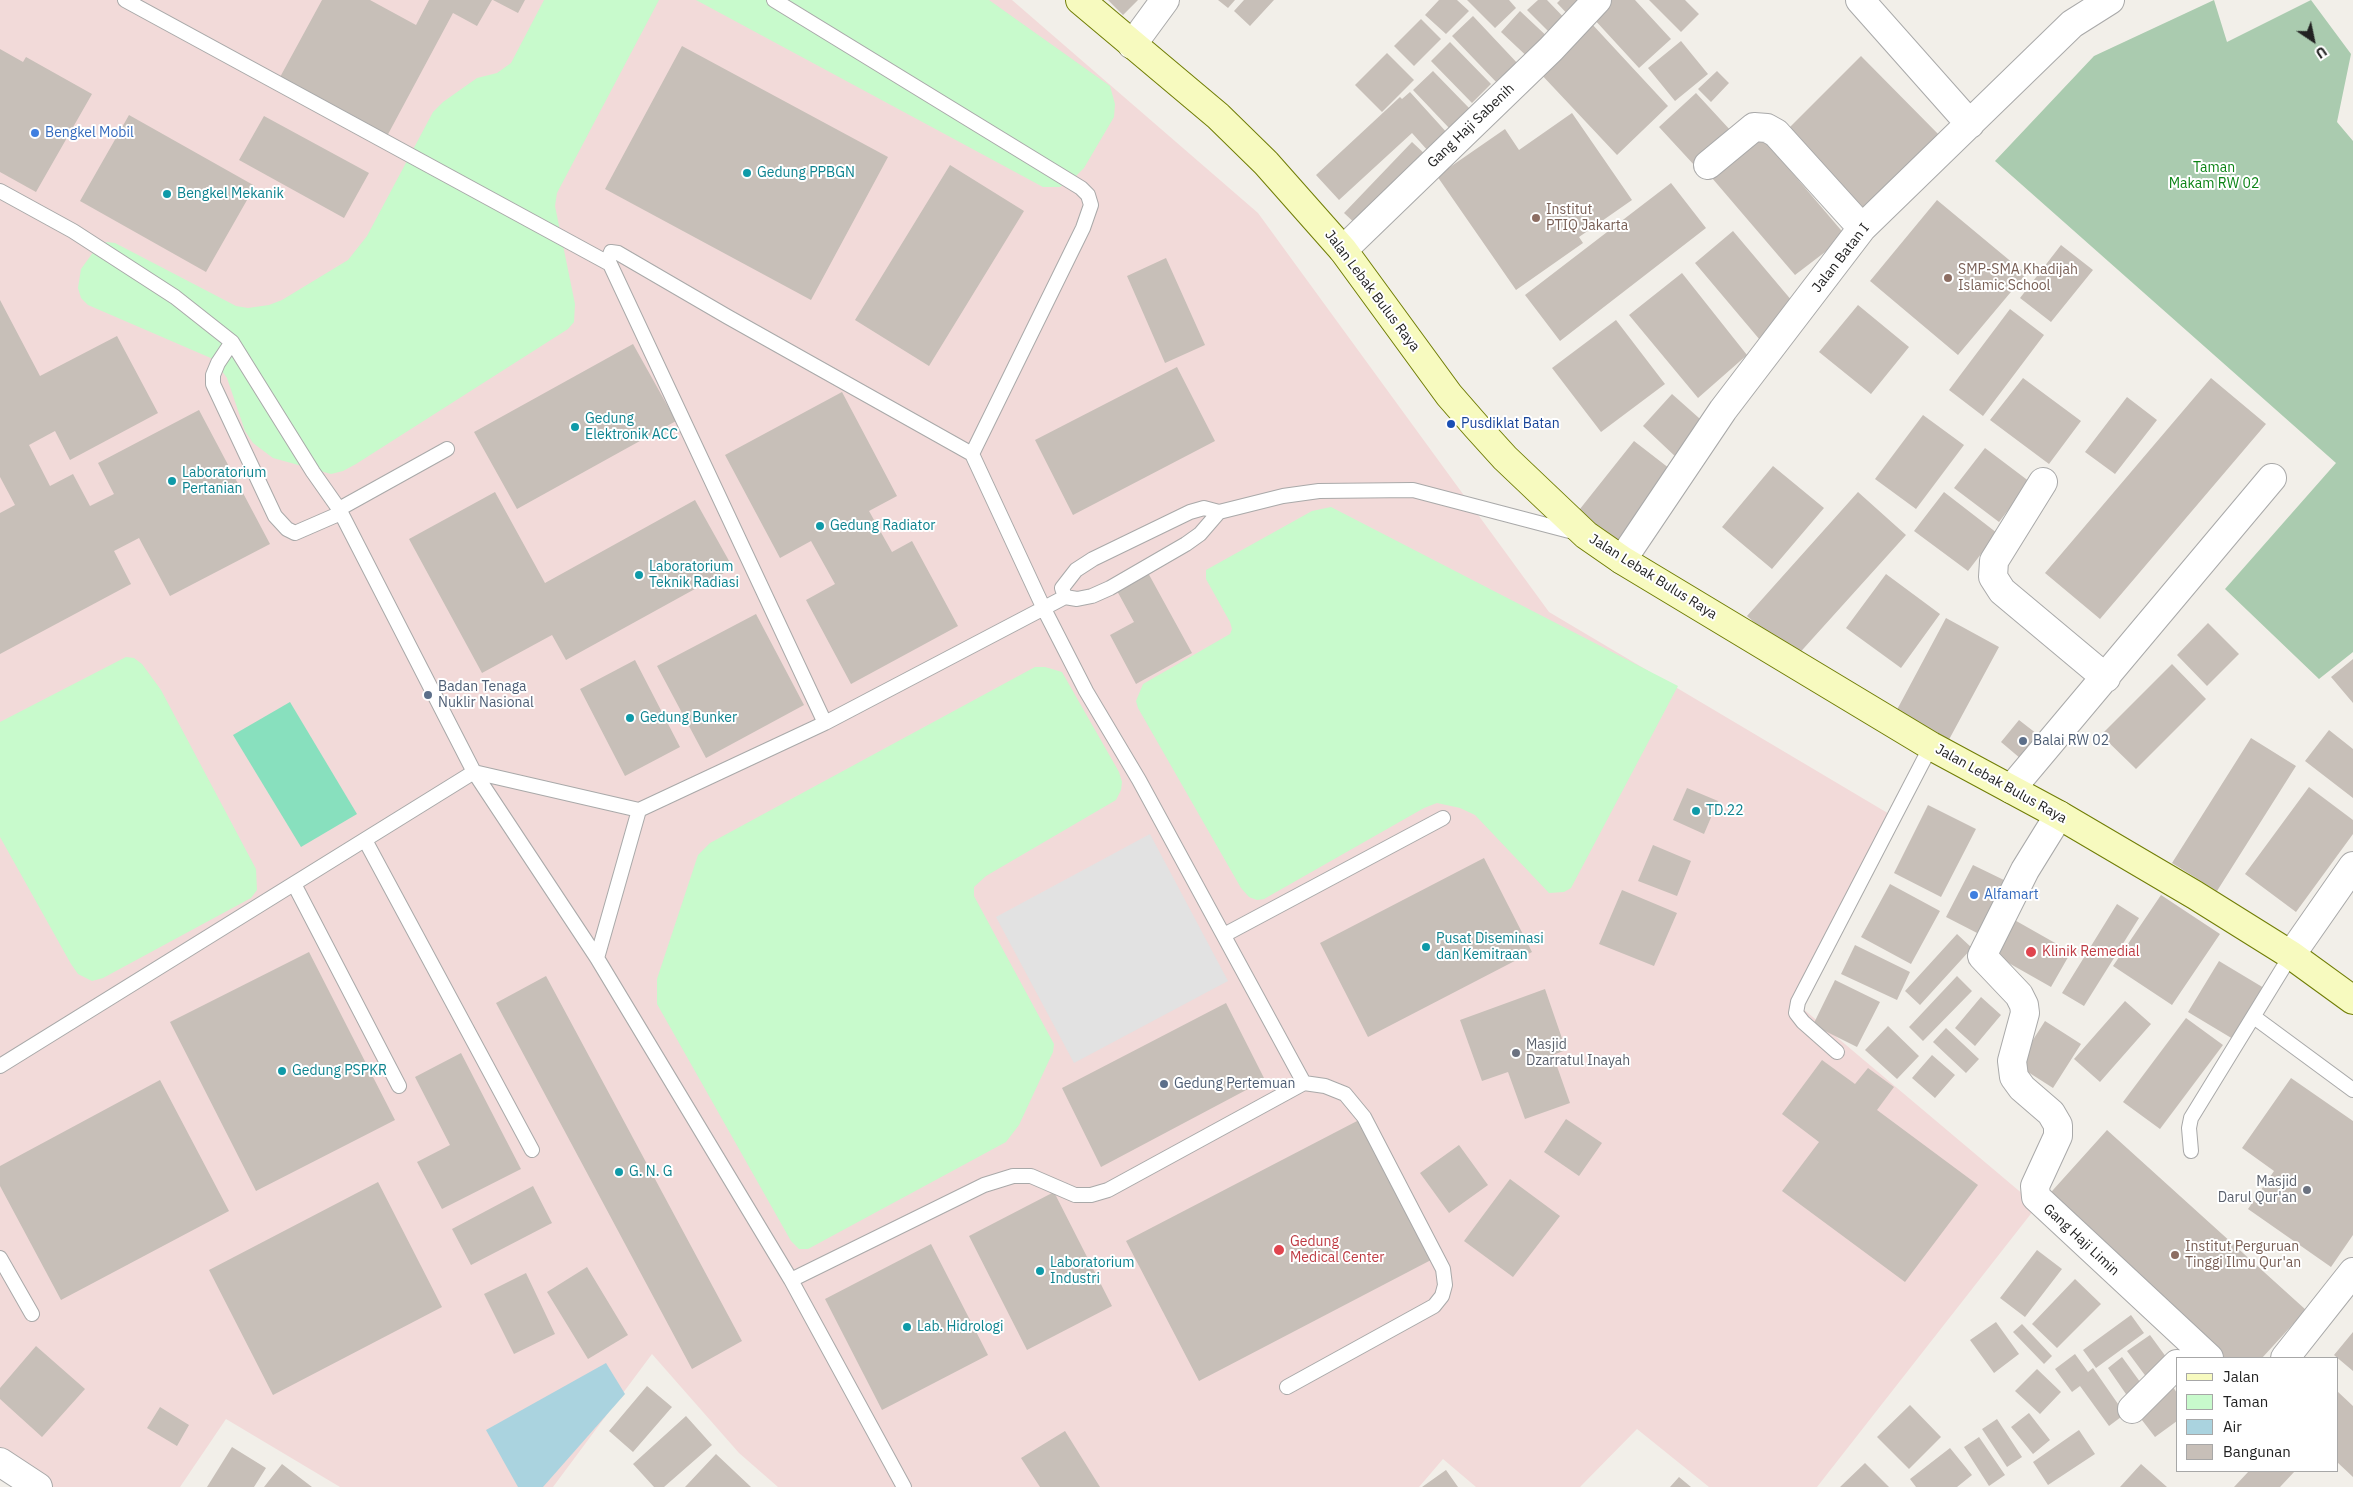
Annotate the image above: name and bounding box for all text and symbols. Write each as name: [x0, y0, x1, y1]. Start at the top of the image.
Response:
north arrow: [2288, 15, 2338, 65]
text: U: [2312, 42, 2330, 63]
street label: Gang Haji Sabenih: [1424, 80, 1518, 172]
place label: Bengkel Mobil: [45, 125, 134, 141]
marker: Bengkel Mobil: [29, 127, 41, 139]
park label: Taman Makam RW 02: [2169, 160, 2259, 192]
place label: Gedung PPBGN: [757, 165, 855, 181]
marker: Gedung PPBGN: [741, 167, 753, 179]
place label: Bengkel Mekanik: [177, 186, 284, 202]
marker: Bengkel Mekanik: [161, 188, 173, 200]
place label: Institut PTIQ Jakarta: [1546, 202, 1628, 234]
marker: Institut PTIQ Jakarta: [1530, 212, 1542, 224]
street label: Jalan Batan I: [1809, 220, 1873, 296]
street label: Jalan Lebak Bulus Raya: [1321, 227, 1423, 355]
place label: SMP-SMA Khadijah Islamic School: [1958, 262, 2078, 294]
marker: SMP-SMA Khadijah Islamic School: [1942, 272, 1954, 284]
place label: Gedung Elektronik ACC: [585, 411, 678, 444]
place label: Pusdiklat Batan: [1461, 416, 1560, 432]
marker: Pusdiklat Batan: [1445, 418, 1457, 430]
marker: Gedung Elektronik ACC: [569, 421, 581, 433]
place label: Laboratorium Pertanian: [182, 465, 267, 498]
marker: Laboratorium Pertanian: [166, 475, 178, 487]
place label: Gedung Radiator: [830, 518, 935, 534]
marker: Gedung Radiator: [814, 520, 826, 532]
street label: Jalan Lebak Bulus Raya: [1586, 531, 1720, 623]
place label: Laboratorium Teknik Radiasi: [649, 559, 739, 592]
marker: Laboratorium Teknik Radiasi: [633, 569, 645, 581]
place label: Badan Tenaga Nuklir Nasional: [438, 679, 534, 712]
marker: Badan Tenaga Nuklir Nasional: [422, 689, 434, 701]
place label: Gedung Bunker: [640, 710, 737, 726]
marker: Gedung Bunker: [624, 712, 636, 724]
place label: Balai RW 02: [2033, 733, 2109, 749]
marker: Balai RW 02: [2017, 735, 2029, 747]
street label: Jalan Lebak Bulus Raya: [1932, 741, 2070, 827]
place label: TD.22: [1706, 803, 1744, 819]
marker: TD.22: [1690, 805, 1702, 817]
place label: Alfamart: [1984, 887, 2039, 903]
marker: Alfamart: [1968, 889, 1980, 901]
place label: Pusat Diseminasi dan Kemitraan: [1436, 931, 1544, 964]
marker: Pusat Diseminasi dan Kemitraan: [1420, 941, 1432, 953]
place label: Klinik Remedial: [2042, 944, 2140, 960]
marker: Klinik Remedial: [2024, 945, 2038, 959]
place label: Masjid Dzarratul Inayah: [1526, 1037, 1630, 1070]
marker: Masjid Dzarratul Inayah: [1510, 1047, 1522, 1059]
place label: Gedung PSPKR: [292, 1063, 387, 1079]
marker: Gedung PSPKR: [276, 1065, 288, 1077]
place label: Gedung Pertemuan: [1174, 1076, 1295, 1092]
marker: Gedung Pertemuan: [1158, 1078, 1170, 1090]
place label: G. N. G: [629, 1164, 673, 1180]
marker: G. N. G: [613, 1166, 625, 1178]
place label: Masjid Darul Qur'an: [2218, 1174, 2297, 1206]
marker: Masjid Darul Qur'an: [2301, 1184, 2313, 1196]
street label: Gang Haji Limin: [2040, 1201, 2122, 1279]
place label: Gedung Medical Center: [1290, 1234, 1384, 1266]
place label: Institut Perguruan Tinggi Ilmu Qur'an: [2185, 1239, 2301, 1272]
marker: Gedung Medical Center: [1272, 1243, 1286, 1257]
marker: Institut Perguruan Tinggi Ilmu Qur'an: [2169, 1249, 2181, 1261]
place label: Laboratorium Industri: [1050, 1255, 1135, 1288]
marker: Laboratorium Industri: [1034, 1265, 1046, 1277]
place label: Lab. Hidrologi: [917, 1319, 1003, 1335]
marker: Lab. Hidrologi: [901, 1321, 913, 1333]
legend: [2176, 1357, 2338, 1472]
text: Jalan: [2223, 1367, 2259, 1386]
text: Taman: [2223, 1392, 2268, 1411]
text: Air: [2223, 1417, 2242, 1436]
text: Bangunan: [2223, 1442, 2291, 1461]

